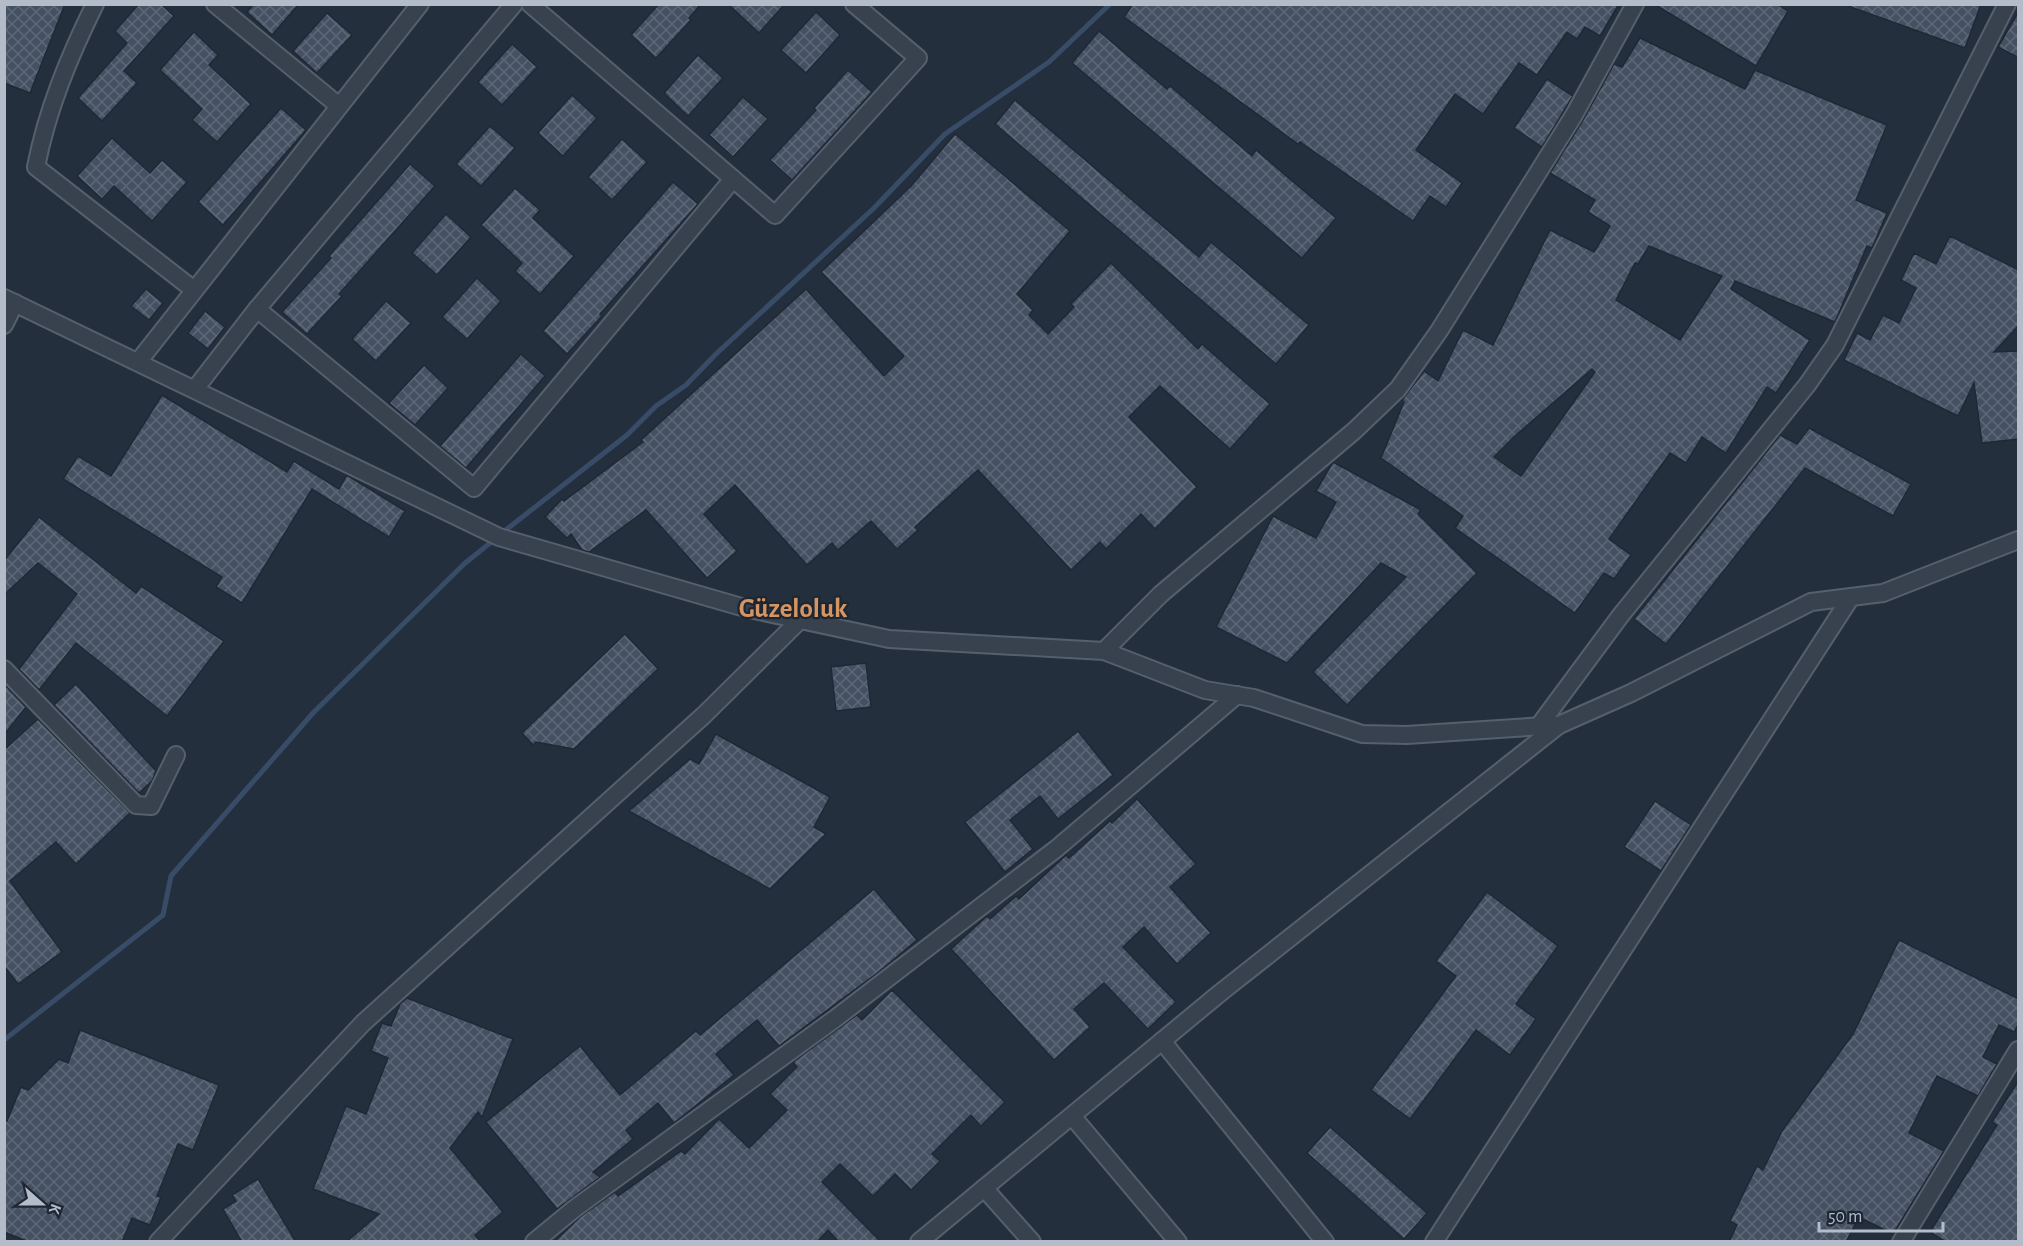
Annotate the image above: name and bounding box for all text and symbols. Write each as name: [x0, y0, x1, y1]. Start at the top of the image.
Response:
district label: Güzeloluk: [739, 595, 848, 622]
north arrow: [12, 1174, 72, 1234]
scale bar: [1819, 1195, 1944, 1233]
text: K: [46, 1202, 64, 1217]
text: 50 m: [1828, 1208, 1862, 1226]

